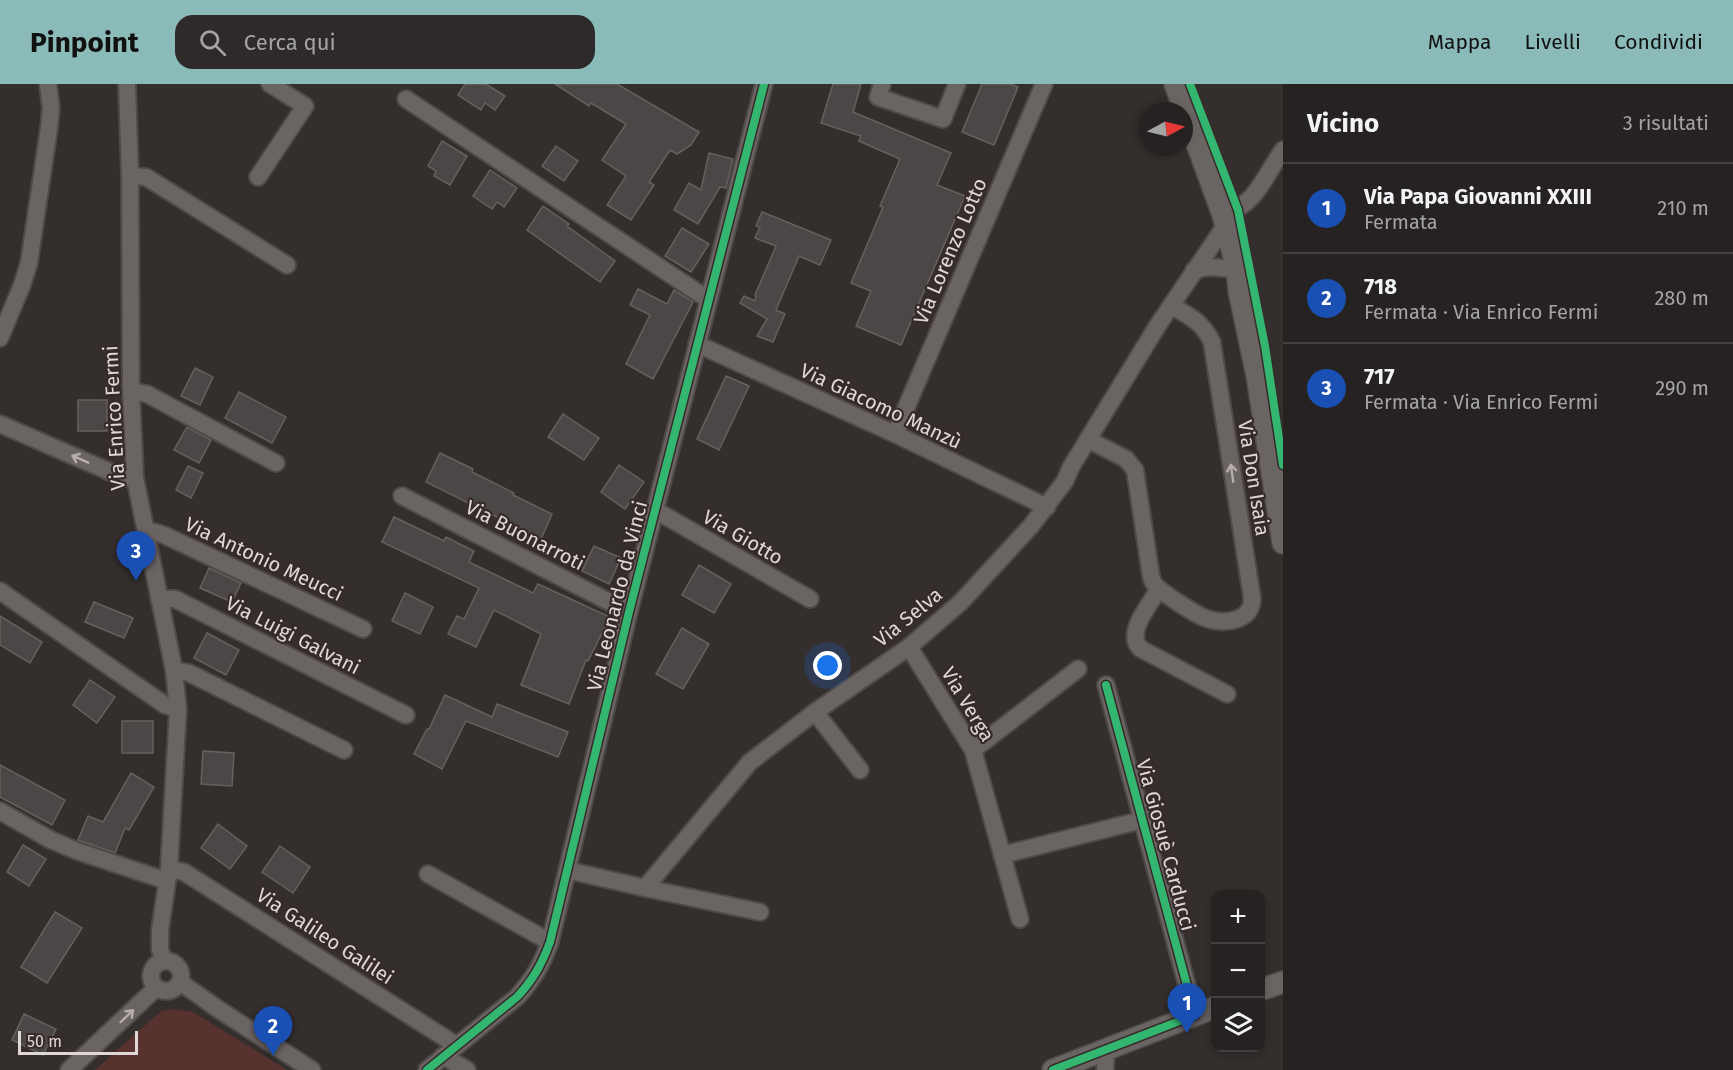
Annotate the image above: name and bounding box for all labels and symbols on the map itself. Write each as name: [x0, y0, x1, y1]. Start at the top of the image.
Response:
north arrow: [1139, 102, 1193, 156]
street label: Via Lorenzo Lotto: [908, 174, 992, 328]
street label: Via Enrico Fermi: [98, 345, 130, 491]
street label: Via Giacomo Manzù: [796, 358, 966, 454]
street label: Via Don Isaia: [1233, 418, 1275, 538]
one-way arrow: [72, 453, 90, 464]
one-way arrow: [1226, 463, 1237, 483]
street label: Via Buonarroti: [461, 495, 589, 575]
street label: Via Leonardo da Vinci: [582, 498, 652, 694]
street label: Via Giotto: [699, 504, 787, 570]
street label: Via Antonio Meucci: [181, 512, 347, 606]
pin: 3: [116, 532, 156, 581]
street label: Via Selva: [869, 582, 947, 652]
street label: Via Luigi Galvani: [222, 591, 364, 679]
your location: [813, 651, 842, 680]
street label: Via Verga: [936, 662, 1000, 746]
street label: Via Giosuè Carducci: [1131, 756, 1201, 934]
street label: Via Galileo Galilei: [252, 883, 398, 989]
pin: 1: [1168, 984, 1206, 1033]
pin: 2: [254, 1006, 292, 1056]
one-way arrow: [120, 1008, 135, 1023]
scale bar: [18, 1028, 138, 1056]

